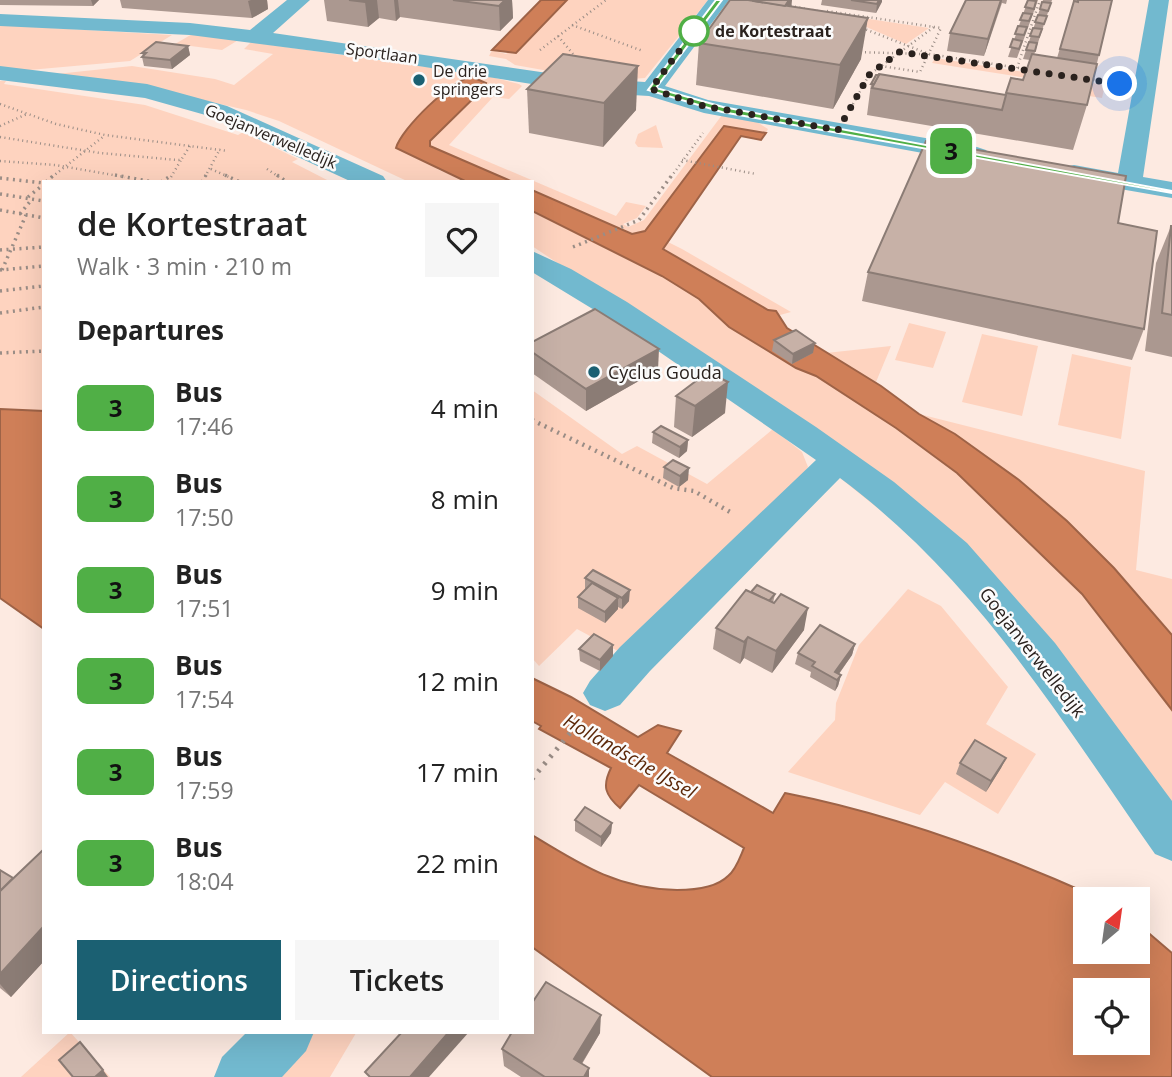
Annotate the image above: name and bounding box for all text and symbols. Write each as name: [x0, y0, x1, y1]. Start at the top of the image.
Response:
marker: de Kortestraat: [679, 16, 709, 46]
place label: de Kortestraat: [715, 20, 831, 42]
street label: Sportlaan: [345, 37, 419, 69]
place label: De drie springers: [433, 60, 503, 100]
your location: [1102, 66, 1137, 101]
marker: De drie springers: [411, 72, 427, 88]
street label: Goejanverwelledijk: [202, 98, 341, 174]
line badge: 3: [928, 128, 974, 174]
text: 3: [944, 134, 958, 167]
text: de Kortestraat: [77, 201, 307, 246]
button: heart: [425, 203, 499, 277]
text: Walk · 3 min · 210 m: [77, 250, 292, 282]
text: Departures: [77, 312, 224, 348]
place label: Cyclus Gouda: [608, 360, 722, 384]
marker: Cyclus Gouda: [586, 364, 602, 380]
text: Bus: [175, 374, 222, 410]
text: 4 min: [431, 390, 499, 426]
text: 3: [109, 391, 122, 424]
text: 17:46: [175, 410, 234, 442]
text: Bus: [175, 465, 222, 501]
text: 8 min: [431, 481, 499, 517]
text: 3: [109, 482, 122, 515]
text: 17:50: [175, 501, 234, 533]
text: Bus: [175, 556, 222, 592]
text: 9 min: [431, 572, 499, 608]
text: 3: [109, 573, 122, 606]
street label: Goejanverwelledijk: [975, 582, 1092, 722]
text: 17:51: [175, 592, 234, 624]
text: Bus: [175, 647, 222, 683]
text: 12 min: [416, 663, 499, 699]
text: 3: [109, 664, 122, 697]
text: 17:54: [175, 683, 234, 715]
water label: Hollandsche IJssel: [559, 708, 702, 805]
text: Bus: [175, 738, 222, 774]
text: 17 min: [416, 754, 499, 790]
text: 3: [109, 755, 122, 788]
text: 17:59: [175, 774, 234, 806]
text: Bus: [175, 829, 222, 865]
text: 22 min: [416, 845, 499, 881]
text: 3: [109, 846, 122, 879]
text: 18:04: [175, 865, 234, 897]
north arrow: [1073, 887, 1150, 964]
map controls: [1073, 887, 1150, 1055]
button: Directions: [77, 940, 281, 1020]
button: Tickets: [295, 940, 499, 1020]
button: locate: [1073, 978, 1150, 1055]

